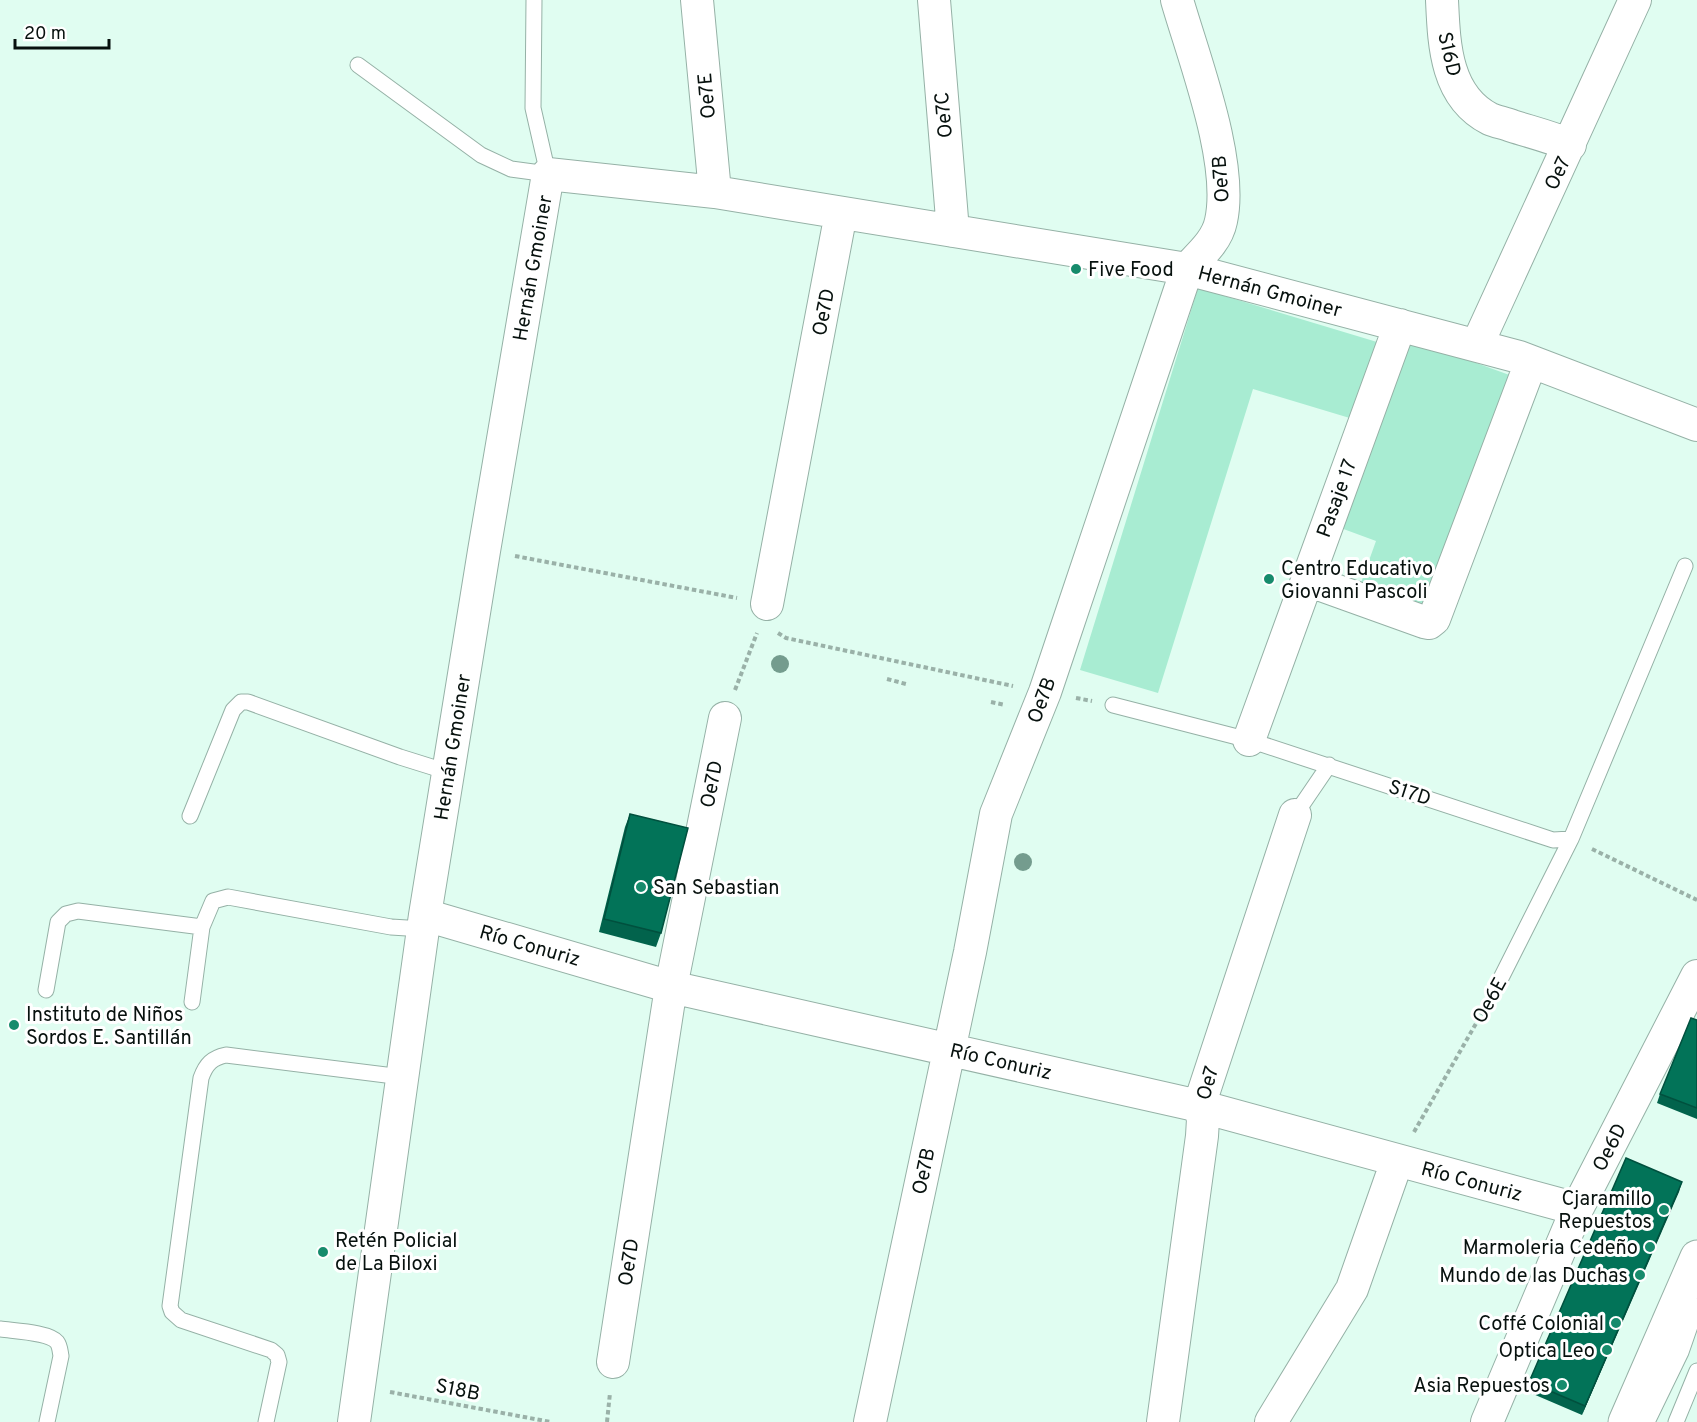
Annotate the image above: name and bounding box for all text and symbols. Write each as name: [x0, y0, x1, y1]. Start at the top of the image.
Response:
scale bar: [15, 12, 110, 50]
text: 20 m: [24, 23, 66, 46]
street label: S16D: [1430, 30, 1466, 79]
street label: Oe7E: [693, 72, 723, 120]
street label: Oe7C: [930, 91, 960, 139]
street label: Oe7: [1540, 153, 1578, 195]
street label: Oe7B: [1207, 154, 1237, 203]
street label: Hernán Gmoiner: [508, 193, 560, 343]
place label: Five Food: [1088, 258, 1174, 284]
street label: Hernán Gmoiner: [1195, 261, 1345, 325]
marker: Five Food: [1069, 262, 1083, 276]
street label: Oe7D: [808, 286, 842, 338]
street label: Pasaje 17: [1312, 456, 1364, 541]
place label: Centro Educativo Giovanni Pascoli: [1281, 557, 1433, 606]
marker: Centro Educativo Giovanni Pascoli: [1262, 572, 1276, 586]
street label: Hernán Gmoiner: [430, 672, 478, 822]
street label: Oe7B: [1023, 674, 1063, 727]
street label: Oe7D: [696, 758, 730, 810]
street label: S17D: [1385, 775, 1434, 813]
place label: San Sebastian: [653, 876, 780, 902]
marker: San Sebastian: [634, 880, 648, 894]
street label: Río Conuriz: [476, 920, 583, 974]
street label: Oe6E: [1467, 973, 1514, 1029]
place label: Instituto de Niños Sordos E. Santillán: [26, 1003, 192, 1052]
marker: Instituto de Niños Sordos E. Santillán: [7, 1018, 21, 1032]
street label: Río Conuriz: [947, 1039, 1054, 1087]
street label: Oe7: [1192, 1064, 1226, 1104]
street label: Oe6D: [1588, 1119, 1634, 1176]
street label: Oe7B: [907, 1146, 943, 1197]
street label: Río Conuriz: [1418, 1157, 1525, 1209]
place label: Cjaramillo Repuestos: [1558, 1187, 1652, 1236]
marker: Cjaramillo Repuestos: [1657, 1203, 1671, 1217]
place label: Retén Policial de La Biloxi: [335, 1229, 457, 1278]
place label: Marmoleria Cedeño: [1463, 1236, 1638, 1262]
street label: Oe7D: [613, 1237, 647, 1288]
marker: Marmoleria Cedeño: [1643, 1240, 1657, 1254]
marker: Retén Policial de La Biloxi: [316, 1245, 330, 1259]
place label: Mundo de las Duchas: [1439, 1264, 1628, 1290]
marker: Mundo de las Duchas: [1633, 1268, 1647, 1282]
place label: Coffé Colonial: [1478, 1312, 1604, 1338]
marker: Coffé Colonial: [1609, 1316, 1623, 1330]
place label: Optica Leo: [1499, 1339, 1595, 1365]
marker: Optica Leo: [1600, 1343, 1614, 1357]
street label: S18B: [433, 1374, 482, 1408]
place label: Asia Repuestos: [1413, 1374, 1550, 1400]
marker: Asia Repuestos: [1555, 1378, 1569, 1392]

